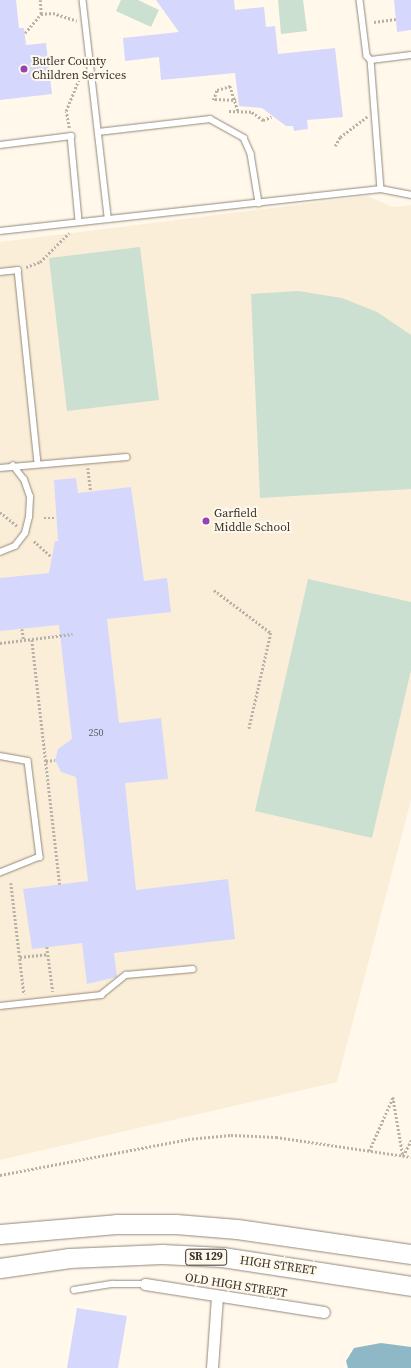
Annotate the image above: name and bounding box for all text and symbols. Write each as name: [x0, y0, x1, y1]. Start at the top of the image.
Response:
place label: Butler County Children Services: [32, 55, 126, 83]
marker: Butler County Children Services: [19, 64, 29, 74]
place label: Garfield Middle School: [214, 507, 290, 535]
marker: Garfield Middle School: [201, 516, 211, 526]
house number: 250: [89, 727, 103, 739]
road number: SR 129: [185, 1248, 227, 1266]
street label: HIGH STREET: [239, 1254, 317, 1278]
street label: OLD HIGH STREET: [184, 1271, 288, 1301]

